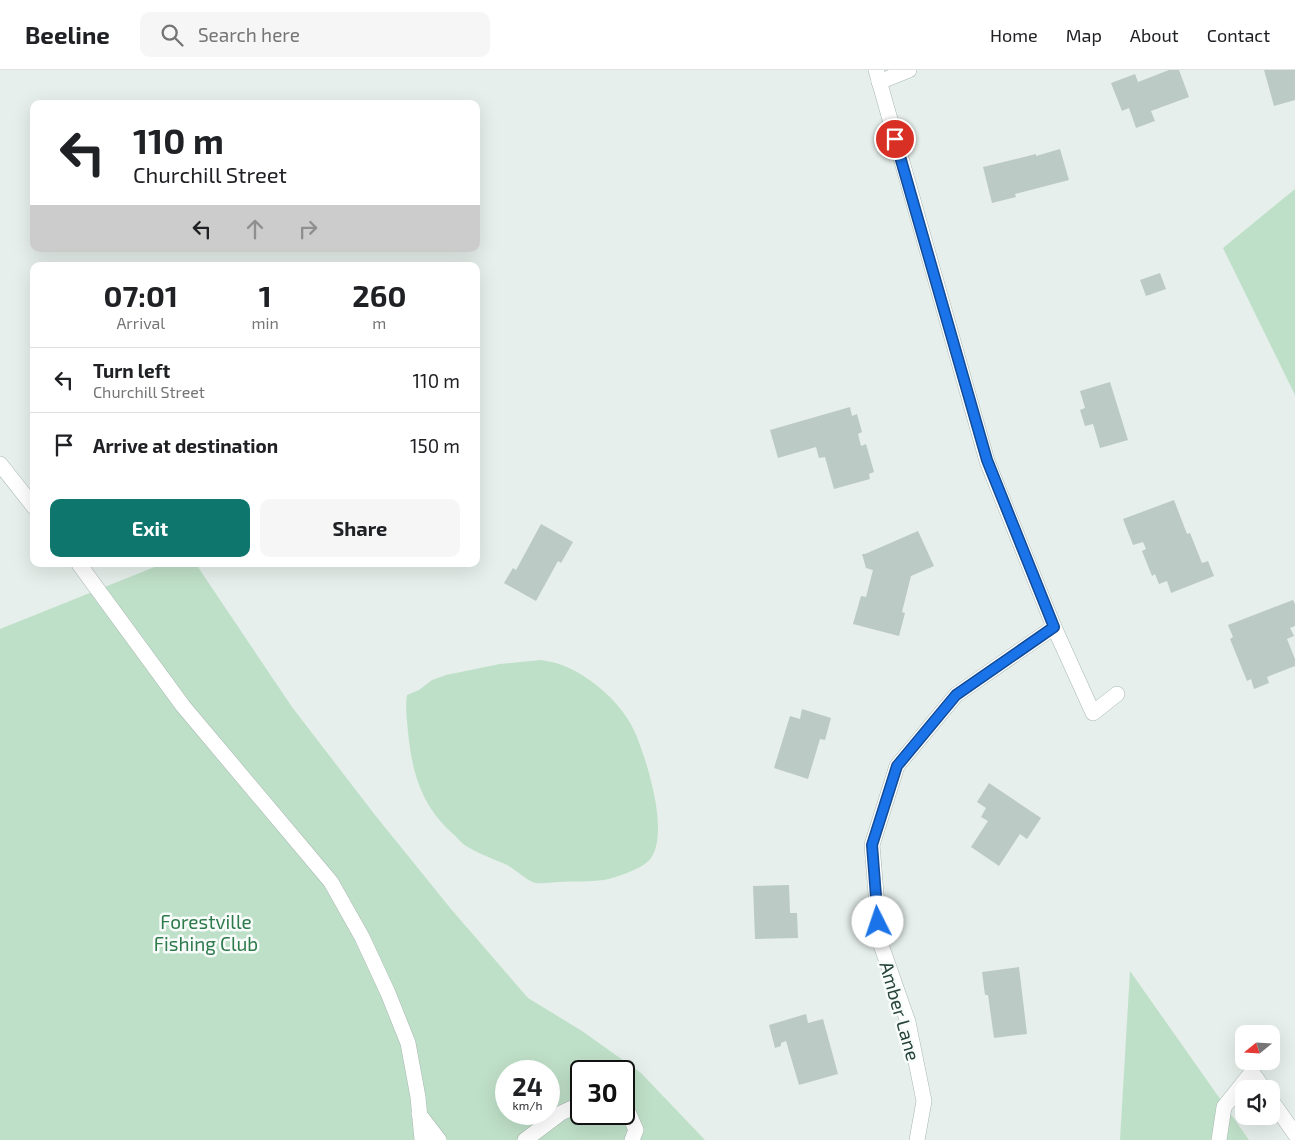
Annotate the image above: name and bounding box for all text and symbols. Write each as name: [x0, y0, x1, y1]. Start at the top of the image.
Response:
search box: [140, 12, 490, 57]
text: Beeline: [25, 20, 110, 49]
icon: search: [158, 21, 186, 49]
text: Search here: [198, 23, 300, 46]
text: Home: [990, 24, 1038, 46]
text: Map: [1066, 24, 1102, 46]
text: About: [1130, 24, 1179, 46]
text: Contact: [1207, 24, 1270, 46]
pin: [874, 118, 916, 160]
text: 110 m: [133, 119, 224, 161]
icon: left: [50, 120, 115, 185]
icon: arrive: [881, 125, 909, 153]
text: Churchill Street: [133, 161, 287, 187]
icon: left: [188, 215, 216, 243]
icon: ahead: [241, 215, 269, 243]
icon: right: [294, 215, 322, 243]
text: 07:01: [104, 277, 178, 313]
text: 1: [259, 277, 272, 313]
text: 260: [352, 277, 406, 313]
text: Arrival: [116, 313, 165, 332]
text: min: [252, 313, 279, 332]
text: m: [372, 313, 386, 332]
text: Turn left: [93, 359, 170, 382]
icon: left: [50, 366, 78, 394]
text: 110 m: [413, 369, 460, 392]
text: Churchill Street: [93, 382, 205, 401]
icon: arrive: [50, 431, 78, 459]
text: Arrive at destination: [93, 434, 278, 457]
text: 150 m: [410, 434, 460, 457]
button: Exit: [50, 499, 250, 557]
button: Share: [260, 499, 460, 557]
position arrow: [851, 895, 903, 947]
park label: Forestville Fishing Club: [154, 910, 258, 955]
street label: Amber Lane: [875, 958, 926, 1063]
north arrow: [1235, 1025, 1280, 1070]
map controls: [1235, 1025, 1280, 1125]
speed limit sign: 30: [570, 1060, 635, 1125]
text: 24: [512, 1071, 543, 1101]
button: sound: [1235, 1080, 1280, 1125]
text: km/h: [513, 1098, 542, 1112]

